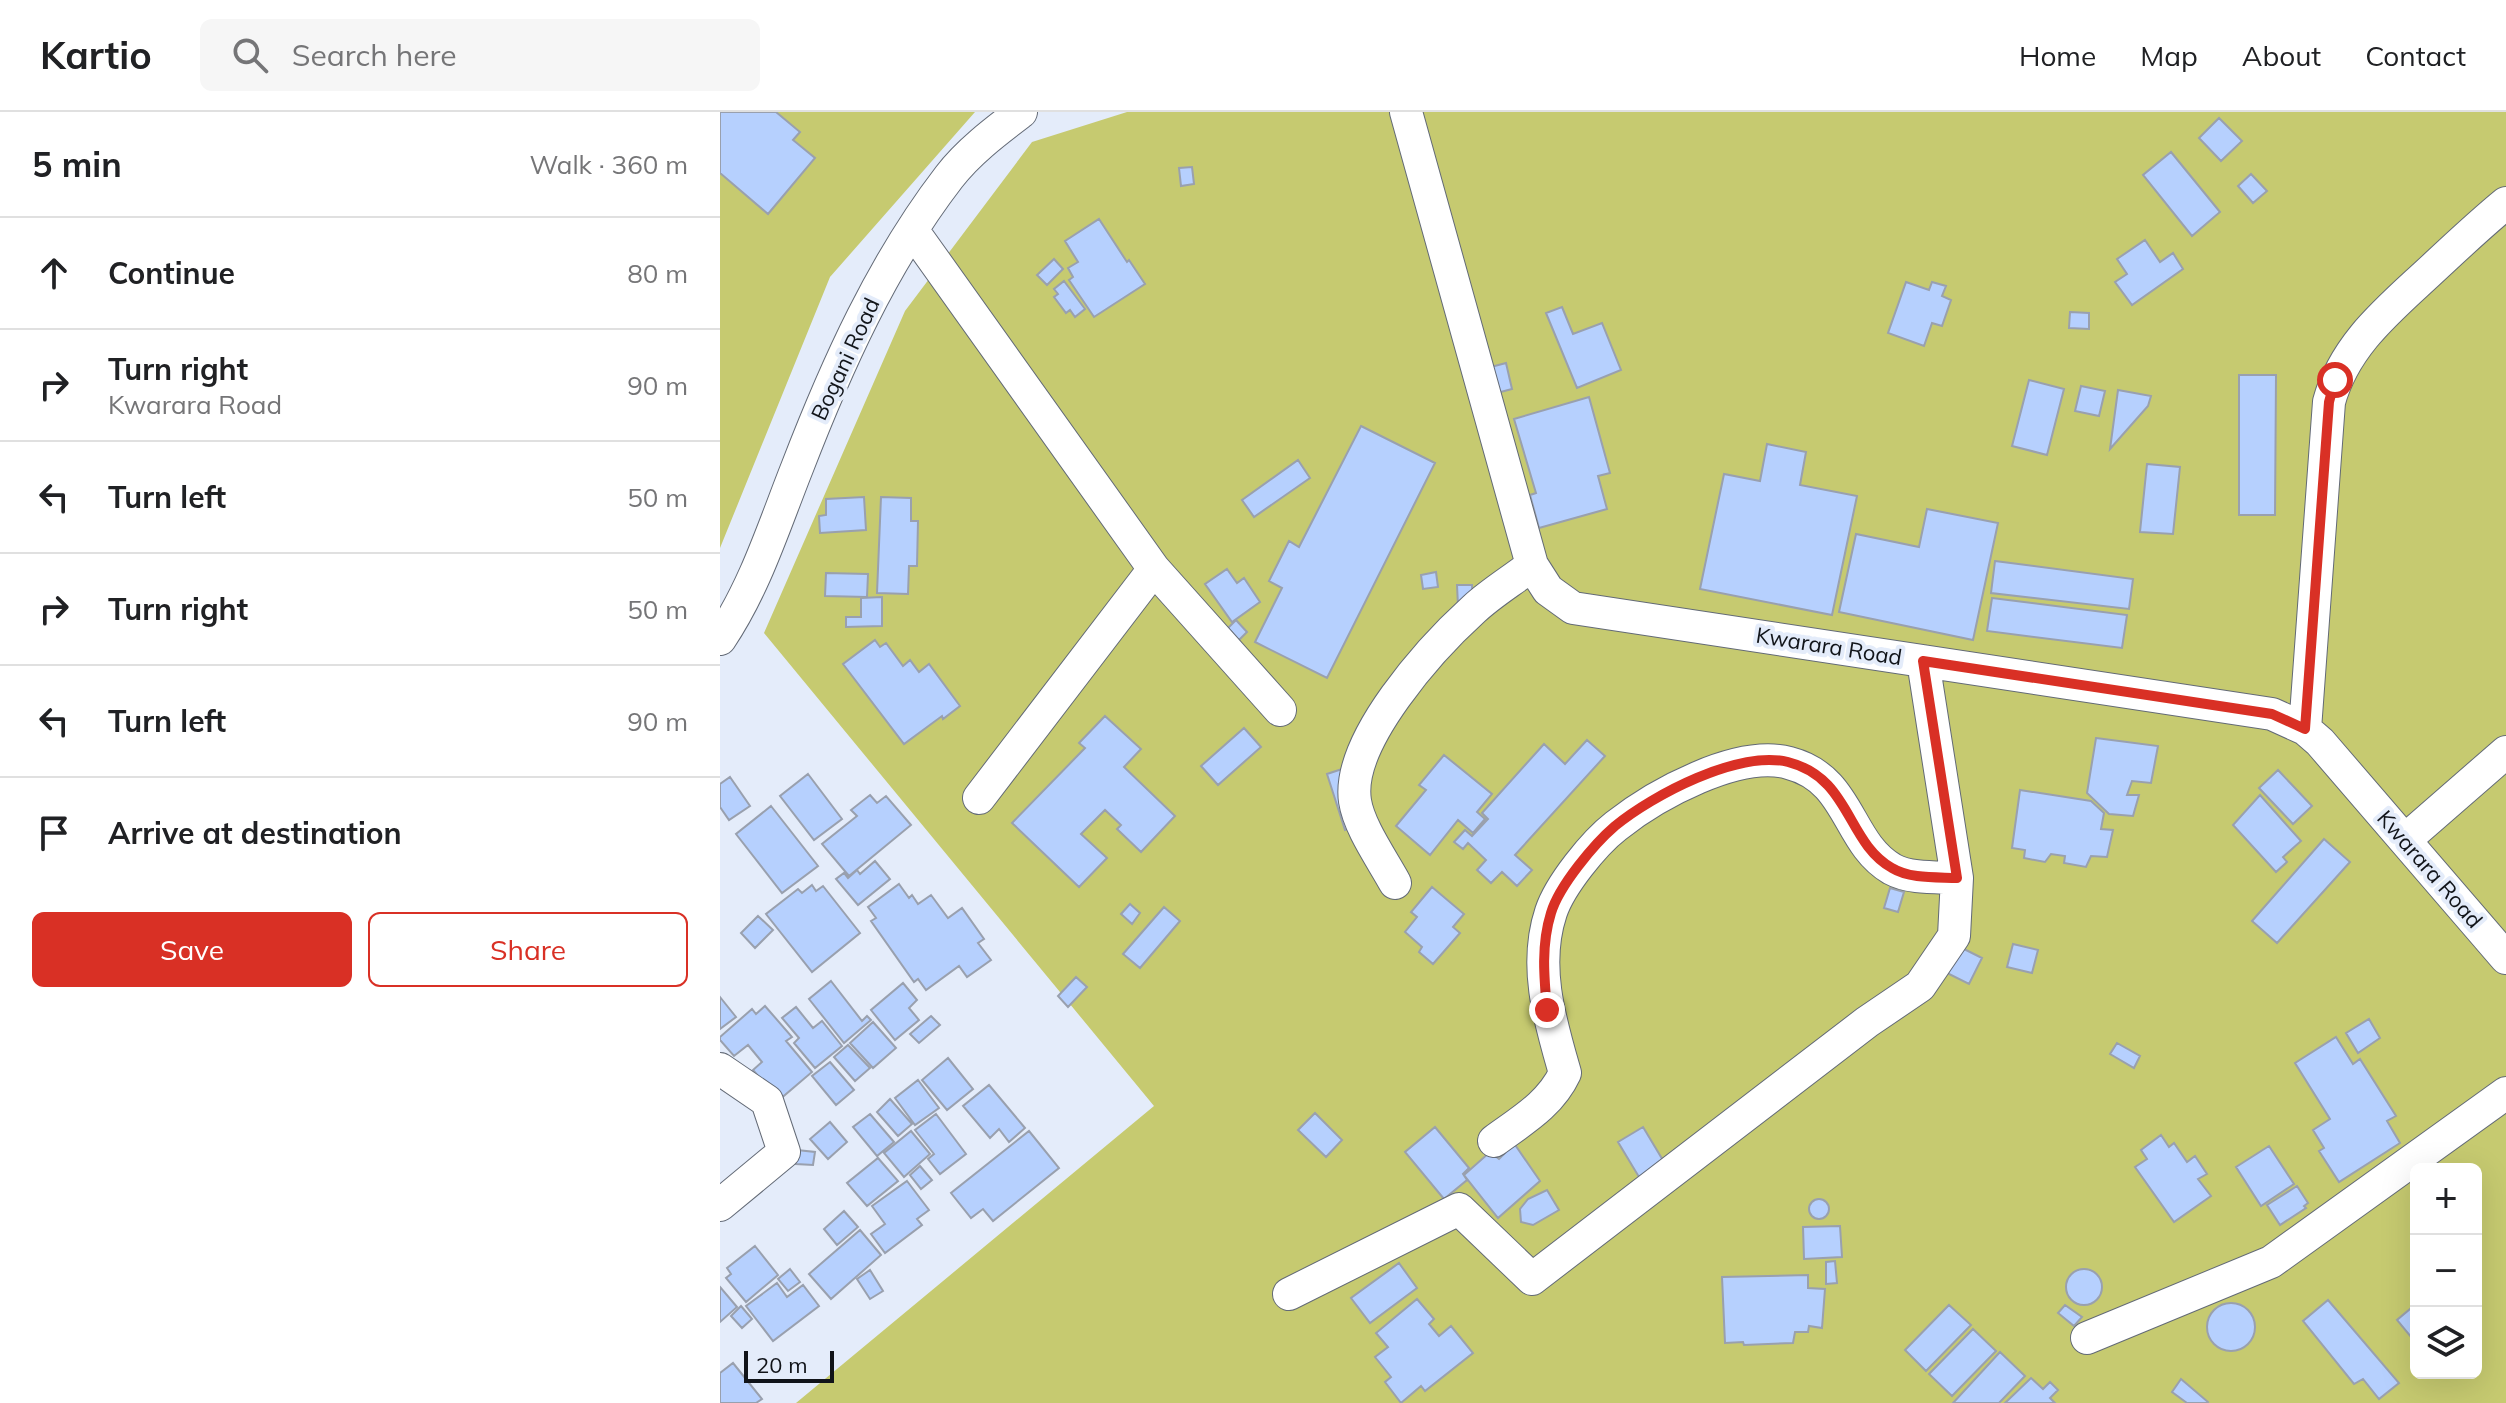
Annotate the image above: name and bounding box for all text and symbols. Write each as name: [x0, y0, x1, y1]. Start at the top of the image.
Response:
search box: [200, 19, 760, 91]
text: Kartio: [40, 31, 152, 79]
icon: search: [228, 33, 272, 77]
text: Search here: [292, 36, 457, 74]
text: Home: [2019, 38, 2096, 73]
text: Map: [2140, 38, 2198, 73]
text: About: [2242, 38, 2321, 73]
text: Contact: [2365, 38, 2466, 73]
text: 5 min: [32, 143, 122, 186]
text: Walk · 360 m: [529, 148, 688, 181]
icon: ahead: [32, 251, 76, 295]
text: Continue: [108, 254, 235, 292]
text: 80 m: [627, 257, 688, 290]
street label: Bogani Road: [804, 293, 886, 425]
text: Turn right: [108, 350, 248, 388]
route start: [2317, 362, 2353, 398]
icon: right: [32, 363, 76, 407]
text: 90 m: [627, 369, 688, 402]
text: Kwarara Road: [108, 388, 282, 421]
icon: left: [32, 475, 76, 519]
text: Turn left: [108, 478, 226, 516]
text: 50 m: [627, 481, 688, 514]
icon: right: [32, 587, 76, 631]
text: Turn right: [108, 590, 248, 628]
text: 50 m: [627, 593, 688, 626]
street label: Kwarara Road: [1754, 621, 1904, 671]
icon: left: [32, 699, 76, 743]
text: Turn left: [108, 702, 226, 740]
text: 90 m: [627, 705, 688, 738]
street label: Kwarara Road: [2371, 804, 2489, 934]
icon: arrive: [32, 811, 76, 855]
text: Arrive at destination: [108, 814, 402, 852]
button: Save: [32, 912, 352, 987]
button: Share: [368, 912, 688, 987]
route end: [1529, 992, 1565, 1028]
map controls: [2410, 1163, 2482, 1379]
button: +: [2410, 1163, 2482, 1235]
button: −: [2410, 1235, 2482, 1307]
button: layers: [2410, 1307, 2482, 1379]
scale bar: [744, 1347, 834, 1383]
text: 20 m: [756, 1351, 807, 1379]

